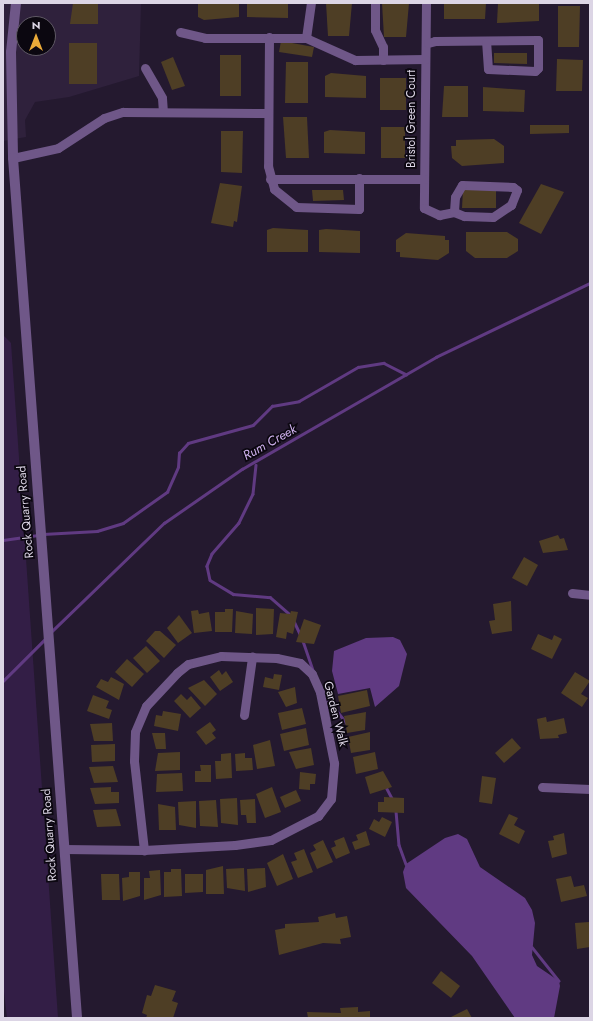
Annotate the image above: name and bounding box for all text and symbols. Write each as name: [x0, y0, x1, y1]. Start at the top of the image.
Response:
north arrow: [16, 16, 56, 56]
text: N: [32, 17, 40, 33]
street label: Bristol Green Court: [405, 70, 419, 168]
water label: Rum Creek: [241, 422, 299, 464]
street label: Rock Quarry Road: [15, 465, 37, 559]
street label: Garden Walk: [320, 680, 350, 748]
street label: Rock Quarry Road: [40, 788, 60, 882]

